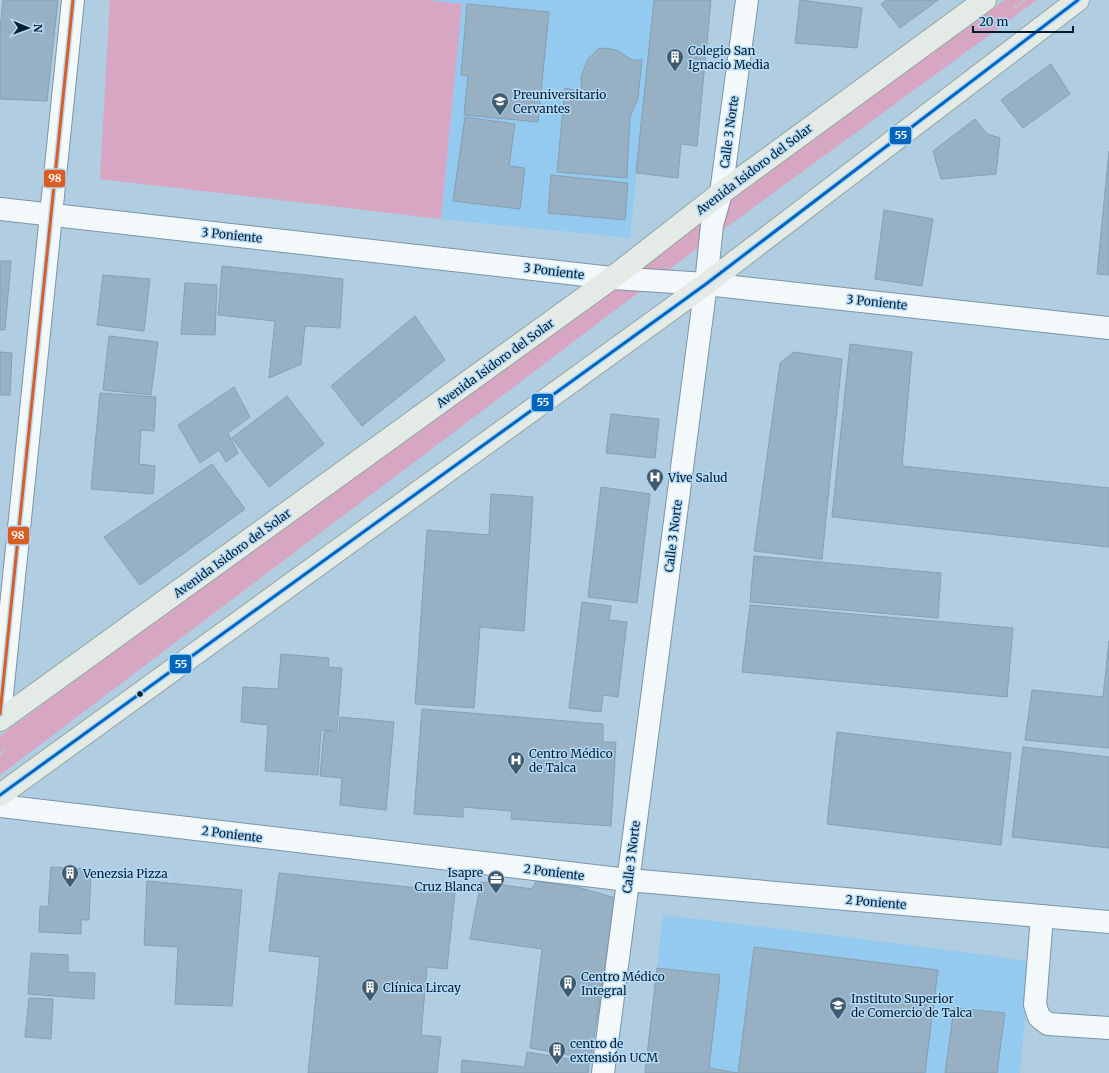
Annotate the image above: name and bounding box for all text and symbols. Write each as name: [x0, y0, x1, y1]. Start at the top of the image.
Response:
north arrow: [8, 8, 48, 48]
scale bar: [973, 8, 1073, 34]
text: 20 m: [979, 14, 1008, 29]
text: N: [31, 24, 45, 33]
place label: Colegio San Ignacio Media: [688, 43, 770, 72]
building icon: Colegio San Ignacio Media: [665, 47, 685, 72]
place label: Preuniversitario Cervantes: [513, 87, 606, 116]
school or university icon: Preuniversitario Cervantes: [490, 91, 510, 116]
street label: Calle 3 Norte: [716, 95, 742, 169]
street label: Avenida Isidoro del Solar: [692, 120, 816, 218]
line badge: 55: [889, 126, 912, 145]
text: 55: [895, 128, 907, 142]
line badge: 98: [43, 169, 66, 188]
text: 98: [48, 171, 62, 185]
street label: 3 Poniente: [201, 224, 263, 246]
street label: 3 Poniente: [523, 260, 585, 282]
street label: 3 Poniente: [846, 291, 908, 313]
street label: Avenida Isidoro del Solar: [432, 315, 557, 411]
line badge: 55: [531, 393, 554, 412]
text: 55: [537, 395, 549, 409]
hospital icon: Vive Salud: [645, 467, 665, 492]
place label: Vive Salud: [667, 470, 728, 485]
street label: Calle 3 Norte: [661, 499, 685, 573]
street label: Avenida Isidoro del Solar: [169, 505, 294, 601]
line badge: 98: [7, 526, 30, 545]
text: 98: [11, 528, 25, 542]
line badge: 55: [169, 654, 192, 674]
text: 55: [175, 657, 187, 671]
unlabelled marker: [135, 689, 145, 699]
place label: Centro Médico de Talca: [529, 746, 613, 775]
hospital icon: Centro Médico de Talca: [506, 750, 526, 775]
street label: Calle 3 Norte: [619, 820, 643, 894]
street label: 2 Poniente: [201, 823, 263, 845]
street label: 2 Poniente: [523, 861, 585, 883]
building icon: Venezsia Pizza: [60, 863, 80, 888]
place label: Isapre Cruz Blanca: [415, 865, 484, 894]
place label: Venezsia Pizza: [82, 866, 168, 881]
office icon: Isapre Cruz Blanca: [486, 869, 506, 894]
street label: 2 Poniente: [845, 892, 907, 912]
place label: Centro Médico Integral: [581, 969, 665, 998]
building icon: Centro Médico Integral: [558, 973, 578, 998]
building icon: Clínica Lircay: [360, 977, 380, 1002]
place label: Clínica Lircay: [383, 980, 461, 995]
place label: Instituto Superior de Comercio de Talca: [851, 991, 973, 1020]
school or university icon: Instituto Superior de Comercio de Talca: [828, 995, 848, 1020]
place label: centro de extensión UCM: [570, 1036, 658, 1065]
building icon: centro de extensión UCM: [547, 1040, 567, 1065]

